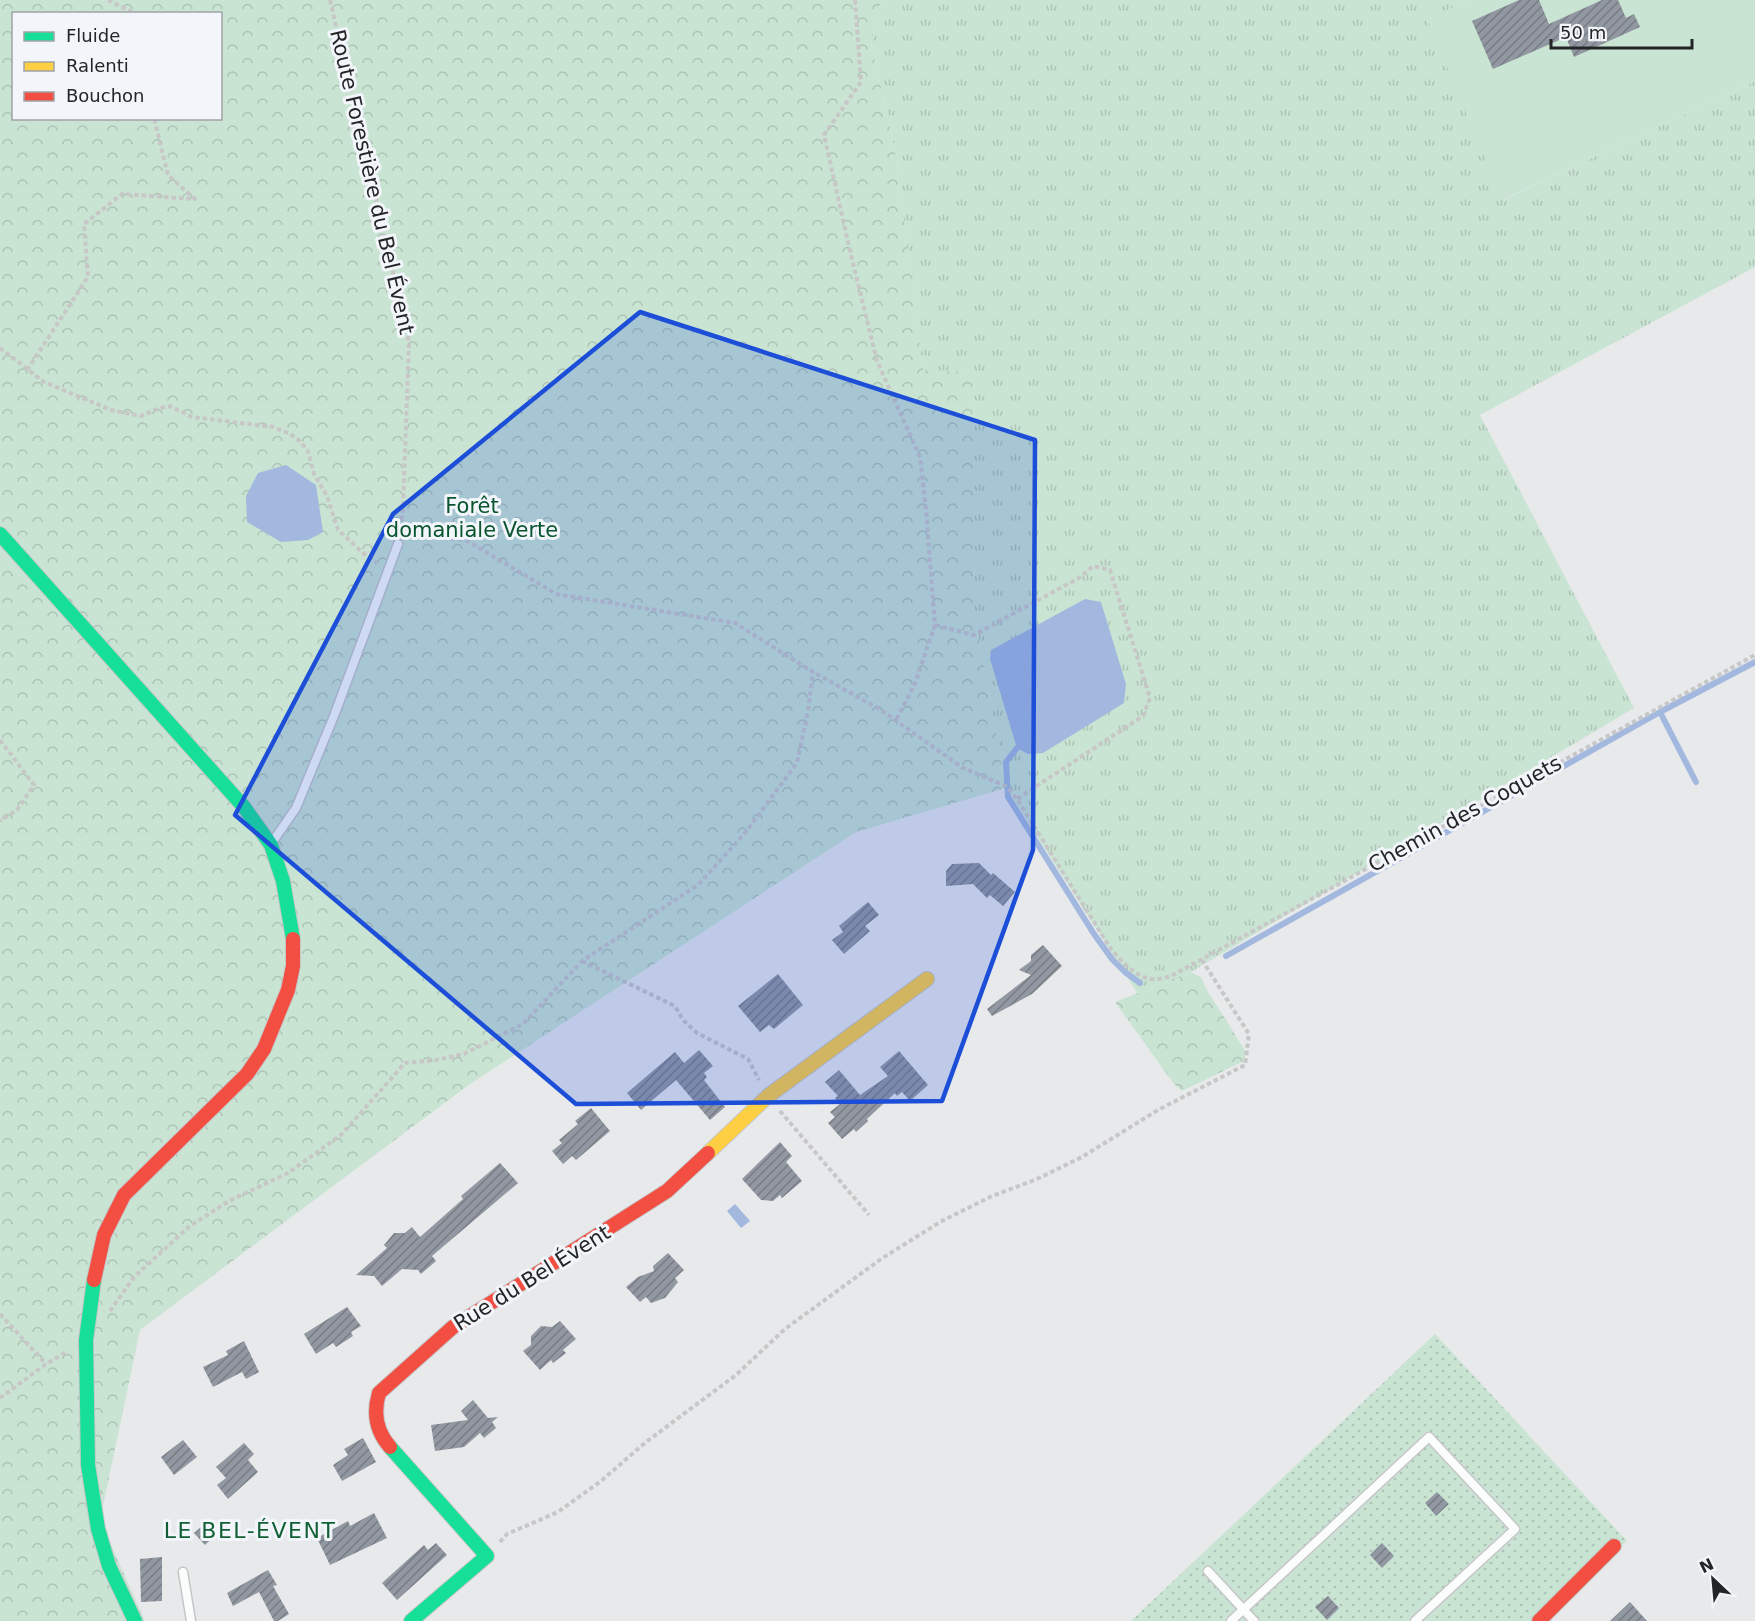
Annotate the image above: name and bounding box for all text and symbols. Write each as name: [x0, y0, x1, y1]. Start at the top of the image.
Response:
legend: [12, 12, 222, 120]
scale bar: [1551, 12, 1692, 50]
text: 50 m: [1560, 22, 1606, 43]
text: Fluide: [66, 25, 120, 46]
street label: Route Forestière du Bel Évent: [325, 27, 420, 337]
text: Ralenti: [66, 55, 129, 76]
text: Bouchon: [66, 85, 145, 106]
park label: Forêt domaniale Verte: [386, 494, 558, 542]
street label: Chemin des Coquets: [1364, 751, 1566, 877]
street label: Rue du Bel Évent: [449, 1219, 615, 1336]
district label: LE BEL-ÉVENT: [164, 1518, 336, 1543]
north arrow: [1683, 1549, 1743, 1609]
text: N: [1696, 1554, 1717, 1577]

